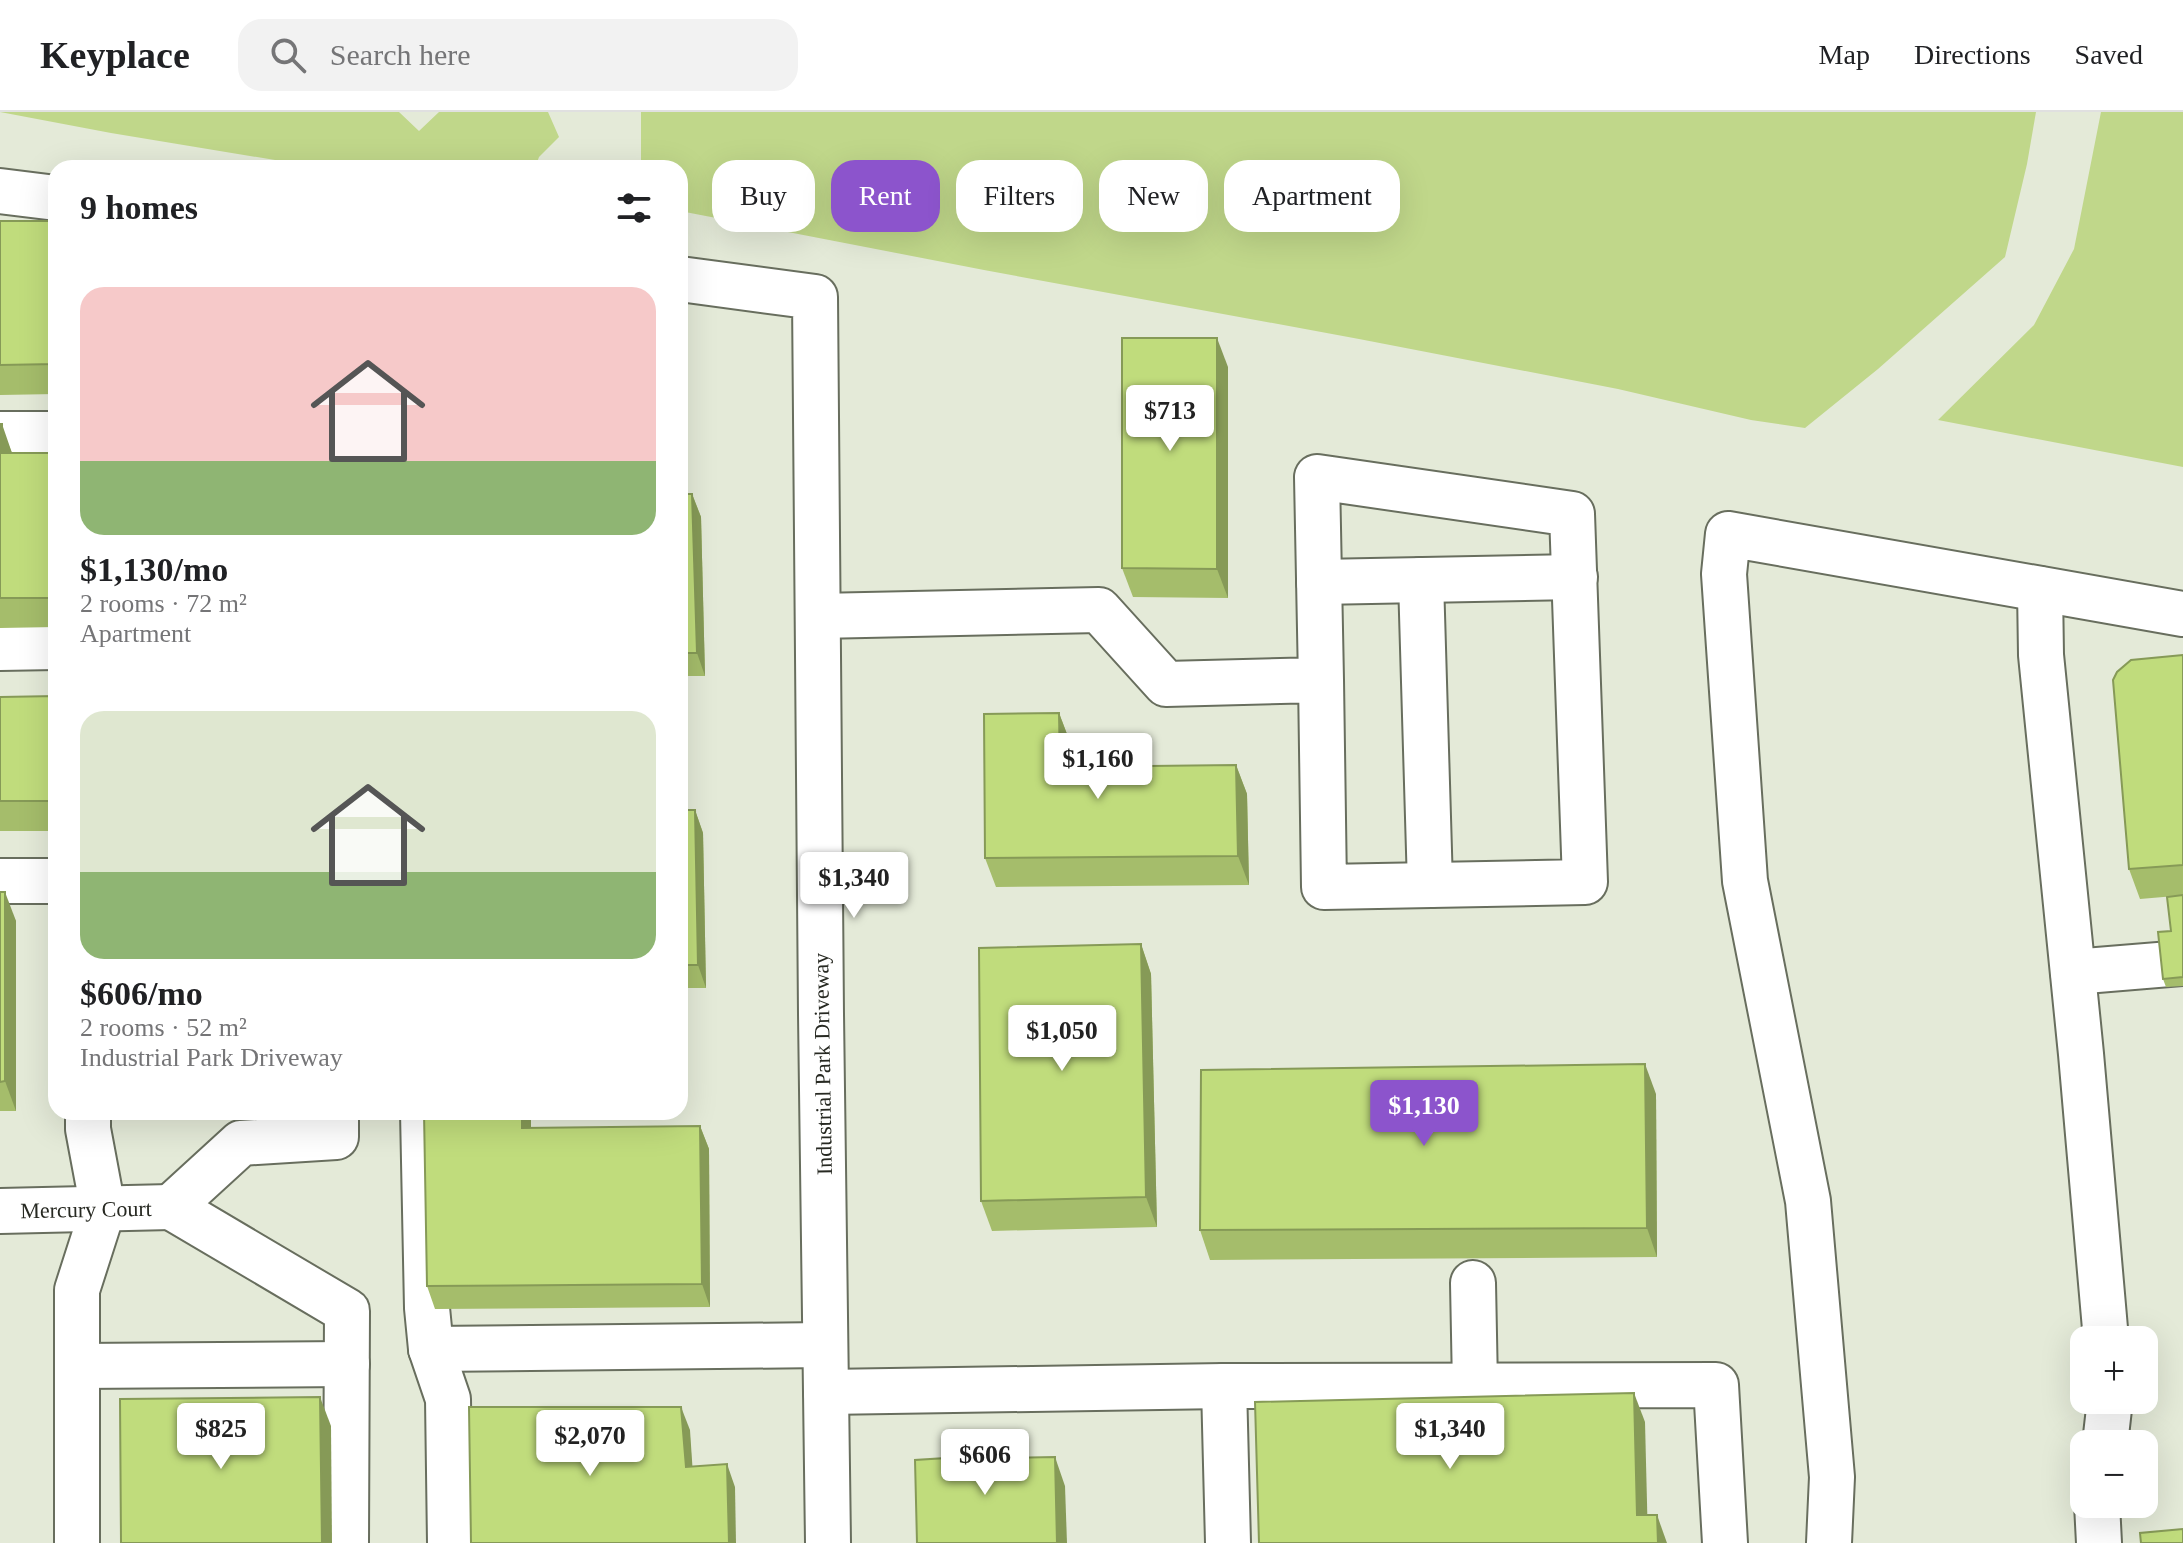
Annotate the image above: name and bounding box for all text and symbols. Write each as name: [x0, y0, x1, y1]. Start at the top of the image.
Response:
search box: [238, 19, 798, 91]
icon: search: [266, 33, 310, 77]
text: Keyplace: [40, 34, 190, 76]
text: Search here: [330, 38, 471, 71]
text: Map: [1819, 39, 1870, 70]
text: Directions: [1914, 39, 2031, 70]
text: Saved: [2075, 39, 2143, 70]
chip: Buy: [712, 160, 815, 232]
chip: Rent: [831, 160, 940, 232]
chip: Filters: [956, 160, 1083, 232]
chip: New: [1099, 160, 1208, 232]
chip: Apartment: [1224, 160, 1400, 232]
icon: filters: [612, 186, 656, 230]
text: 9 homes: [80, 189, 198, 226]
icon: home: [296, 339, 440, 483]
pin: $713: [1123, 385, 1217, 453]
text: $713: [1144, 396, 1196, 425]
text: $1,130/mo: [80, 551, 228, 588]
text: 2 rooms · 72 m²: [80, 589, 247, 618]
text: Apartment: [80, 619, 191, 648]
pin: $1,160: [1033, 733, 1163, 801]
text: $1,160: [1062, 744, 1134, 773]
icon: home: [296, 763, 440, 907]
pin: $1,340: [789, 852, 919, 920]
text: $1,340: [818, 863, 890, 892]
street label: Industrial Park Driveway: [808, 953, 837, 1175]
text: $606/mo: [80, 975, 203, 1012]
pin: $1,050: [997, 1005, 1127, 1073]
text: 2 rooms · 52 m²: [80, 1013, 247, 1042]
text: $1,050: [1026, 1016, 1098, 1045]
text: Industrial Park Driveway: [80, 1043, 343, 1072]
pin: $1,130: [1359, 1080, 1489, 1148]
text: $1,130: [1388, 1091, 1460, 1120]
street label: Mercury Court: [20, 1196, 152, 1223]
map controls: [2070, 1326, 2158, 1518]
button: +: [2070, 1326, 2158, 1414]
pin: $825: [174, 1403, 268, 1471]
pin: $1,340: [1385, 1403, 1515, 1471]
pin: $2,070: [525, 1410, 655, 1478]
text: $825: [195, 1414, 247, 1443]
text: $1,340: [1414, 1414, 1486, 1443]
text: $2,070: [554, 1421, 626, 1450]
pin: $606: [938, 1429, 1032, 1497]
button: −: [2070, 1430, 2158, 1518]
text: $606: [959, 1440, 1011, 1469]

